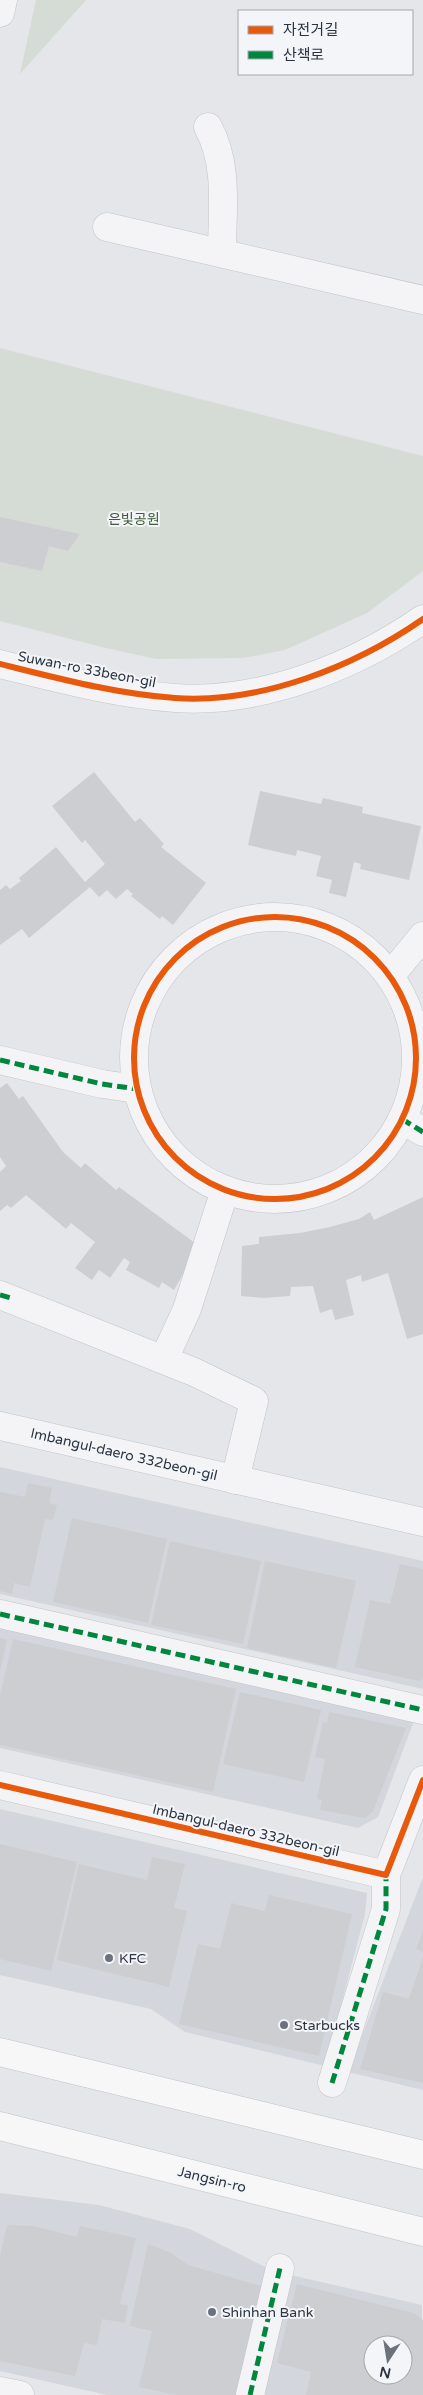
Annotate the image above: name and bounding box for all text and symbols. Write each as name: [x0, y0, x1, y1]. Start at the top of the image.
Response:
legend: [238, 10, 413, 75]
text: 자전거길: [283, 21, 338, 39]
text: 산책로: [283, 46, 324, 64]
park label: 은빛공원: [108, 511, 160, 528]
street label: Suwan-ro 33beon-gil: [16, 648, 157, 691]
street label: Imbangul-daero 332beon-gil: [29, 1425, 219, 1484]
street label: Imbangul-daero 332beon-gil: [151, 1801, 341, 1860]
place label: KFC: [119, 1950, 147, 1967]
marker: KFC: [103, 1952, 115, 1964]
place label: Starbucks: [294, 2017, 360, 2034]
marker: Starbucks: [278, 2019, 290, 2031]
street label: Jangsin-ro: [176, 2163, 248, 2196]
place label: Shinhan Bank: [222, 2304, 314, 2321]
marker: Shinhan Bank: [206, 2306, 218, 2318]
north arrow: [363, 2335, 413, 2385]
text: N: [378, 2363, 393, 2382]

